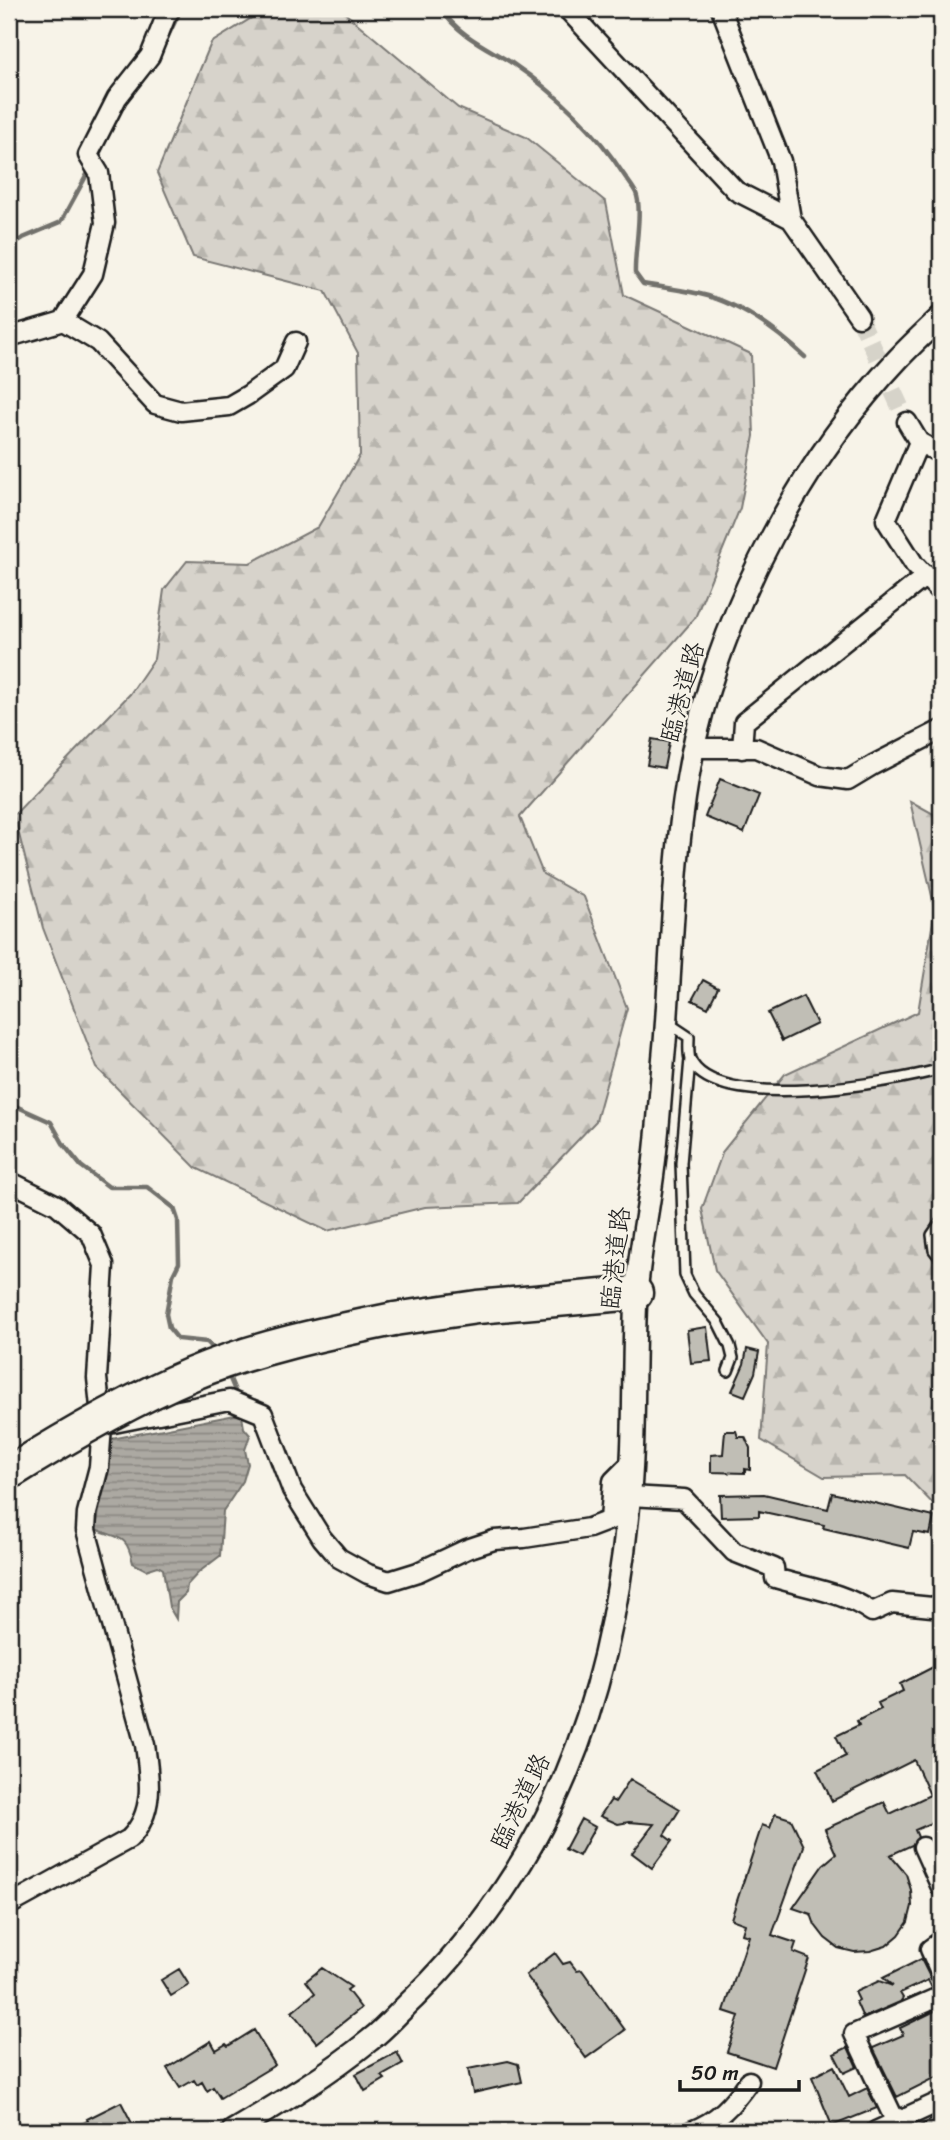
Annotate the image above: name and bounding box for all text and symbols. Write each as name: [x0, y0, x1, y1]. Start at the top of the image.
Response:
street label: 臨港道路: [646, 636, 718, 748]
street label: 臨港道路: [587, 1204, 643, 1312]
street label: 臨港道路: [477, 1744, 563, 1858]
scale bar: [680, 2049, 800, 2093]
text: 50 m: [691, 2054, 739, 2092]

